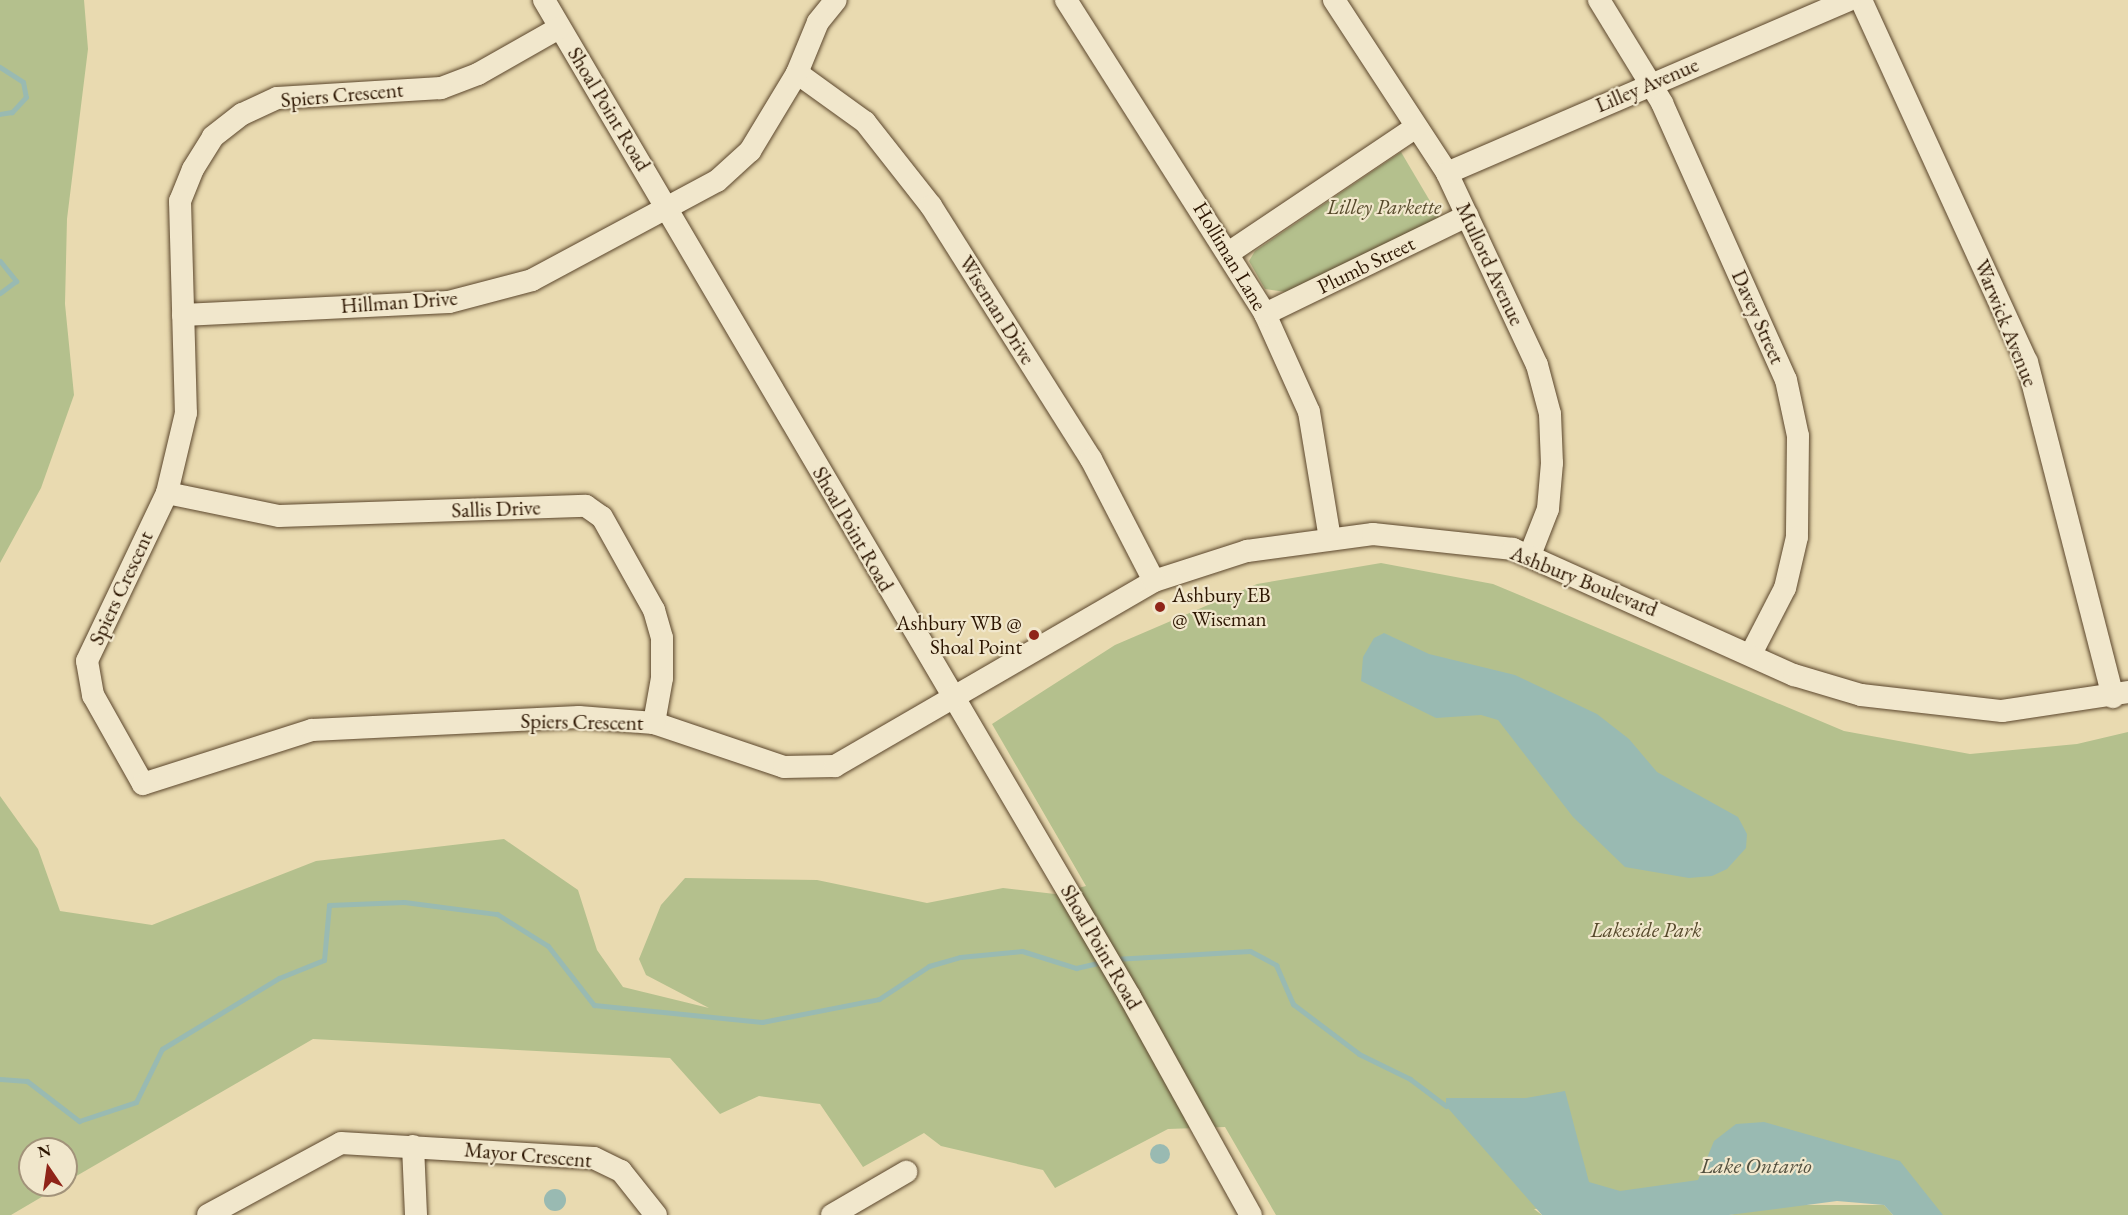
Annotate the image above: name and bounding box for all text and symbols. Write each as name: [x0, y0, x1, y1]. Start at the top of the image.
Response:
street label: Shoal Point Road: [562, 42, 656, 176]
street label: Lilley Avenue: [1592, 52, 1702, 118]
street label: Spiers Crescent: [280, 77, 404, 113]
park label: Lilley Parkette: [1327, 194, 1441, 220]
street label: Holliman Lane: [1188, 197, 1272, 315]
street label: Mullord Avenue: [1451, 199, 1529, 329]
street label: Plumb Street: [1313, 231, 1419, 299]
street label: Wiseman Drive: [954, 251, 1040, 369]
street label: Warwick Avenue: [1969, 256, 2043, 390]
street label: Davey Street: [1726, 266, 1790, 368]
street label: Hillman Drive: [340, 285, 458, 319]
street label: Shoal Point Road: [807, 462, 899, 596]
street label: Sallis Drive: [451, 495, 541, 523]
street label: Spiers Crescent: [84, 527, 158, 649]
street label: Ashbury Boulevard: [1507, 540, 1661, 622]
place label: Ashbury EB @ Wiseman: [1172, 582, 1271, 632]
marker: Ashbury EB @ Wiseman: [1153, 600, 1167, 614]
place label: Ashbury WB @ Shoal Point: [896, 610, 1022, 660]
marker: Ashbury WB @ Shoal Point: [1027, 628, 1041, 642]
street label: Spiers Crescent: [520, 708, 644, 736]
street label: Shoal Point Road: [1055, 880, 1147, 1014]
park label: Lakeside Park: [1591, 917, 1701, 943]
north arrow: [18, 1137, 78, 1197]
street label: Mayor Crescent: [463, 1137, 593, 1173]
text: N: [36, 1139, 53, 1163]
water label: Lake Ontario: [1700, 1153, 1812, 1179]

